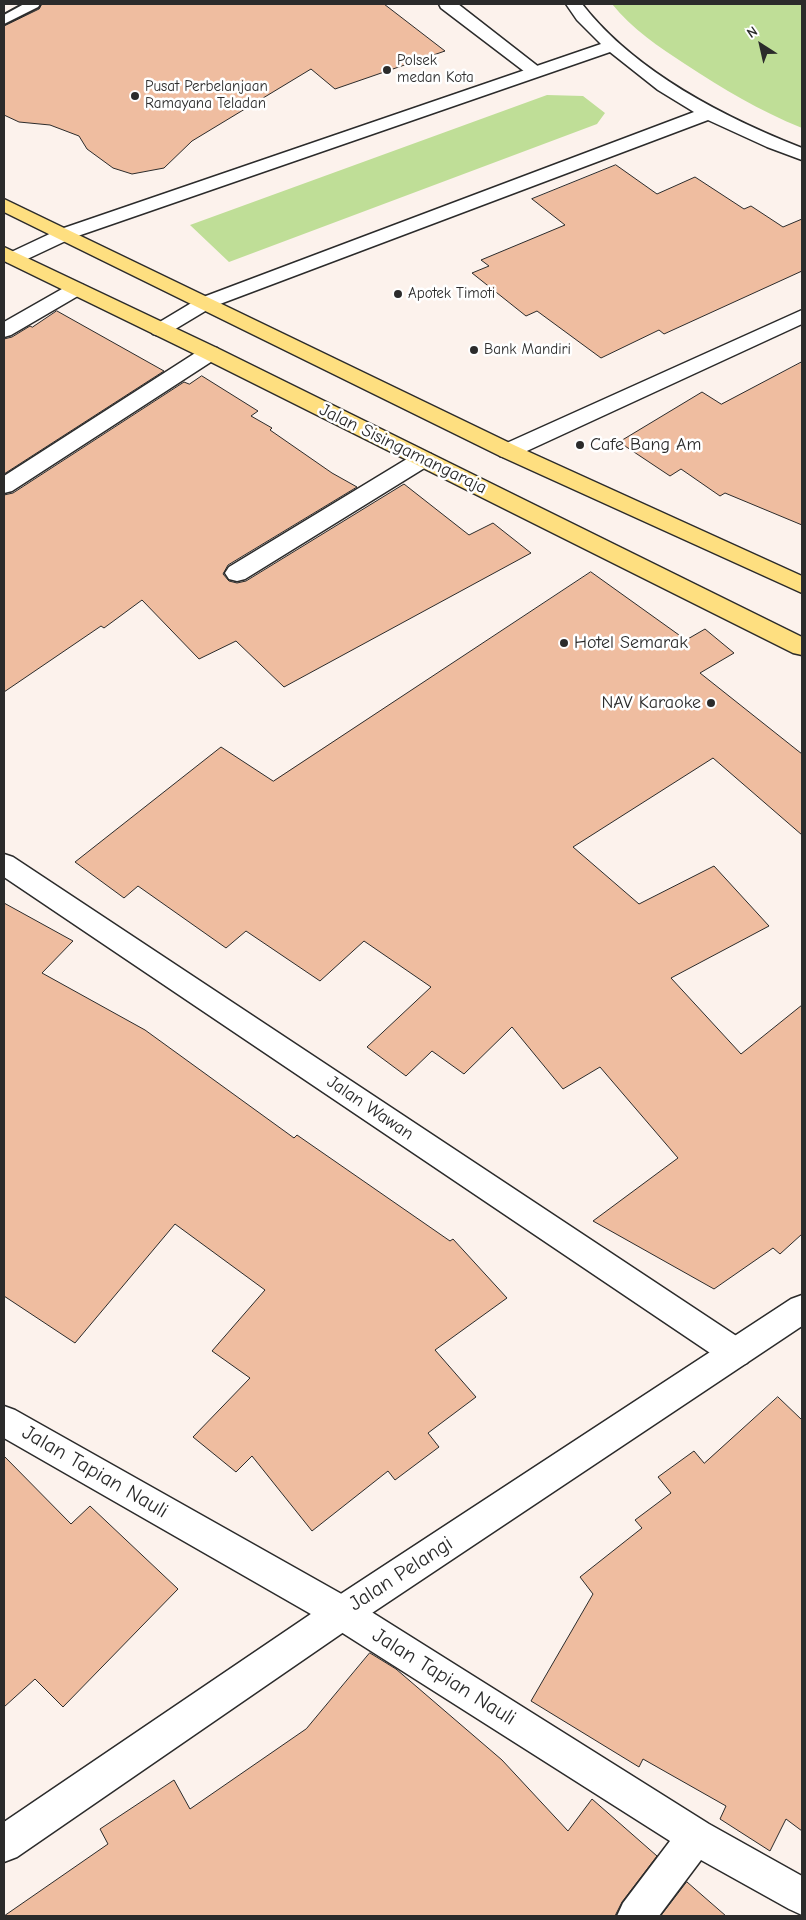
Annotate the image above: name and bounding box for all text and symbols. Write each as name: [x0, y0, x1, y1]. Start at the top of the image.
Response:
north arrow: [736, 20, 786, 70]
text: N: [743, 23, 761, 42]
place label: Polsek medan Kota: [397, 52, 474, 87]
marker: Polsek medan Kota: [381, 64, 393, 76]
place label: Pusat Perbelanjaan Ramayana Teladan: [145, 78, 268, 113]
marker: Pusat Perbelanjaan Ramayana Teladan: [129, 90, 141, 102]
place label: Apotek Timoti: [408, 285, 495, 303]
marker: Apotek Timoti: [392, 288, 404, 300]
place label: Bank Mandiri: [484, 341, 571, 359]
marker: Bank Mandiri: [468, 344, 480, 356]
street label: Jalan Sisingamangaraja: [316, 399, 490, 499]
place label: Cafe Bang Am: [590, 434, 701, 456]
marker: Cafe Bang Am: [574, 439, 586, 451]
place label: Hotel Semarak: [574, 632, 688, 654]
marker: Hotel Semarak: [558, 637, 570, 649]
place label: NAV Karaoke: [601, 692, 701, 714]
marker: NAV Karaoke: [705, 697, 717, 709]
street label: Jalan Wawan: [322, 1071, 418, 1145]
street label: Jalan Tapian Nauli: [17, 1420, 173, 1524]
street label: Jalan Pelangi: [344, 1531, 458, 1617]
street label: Jalan Tapian Nauli: [368, 1623, 520, 1731]

